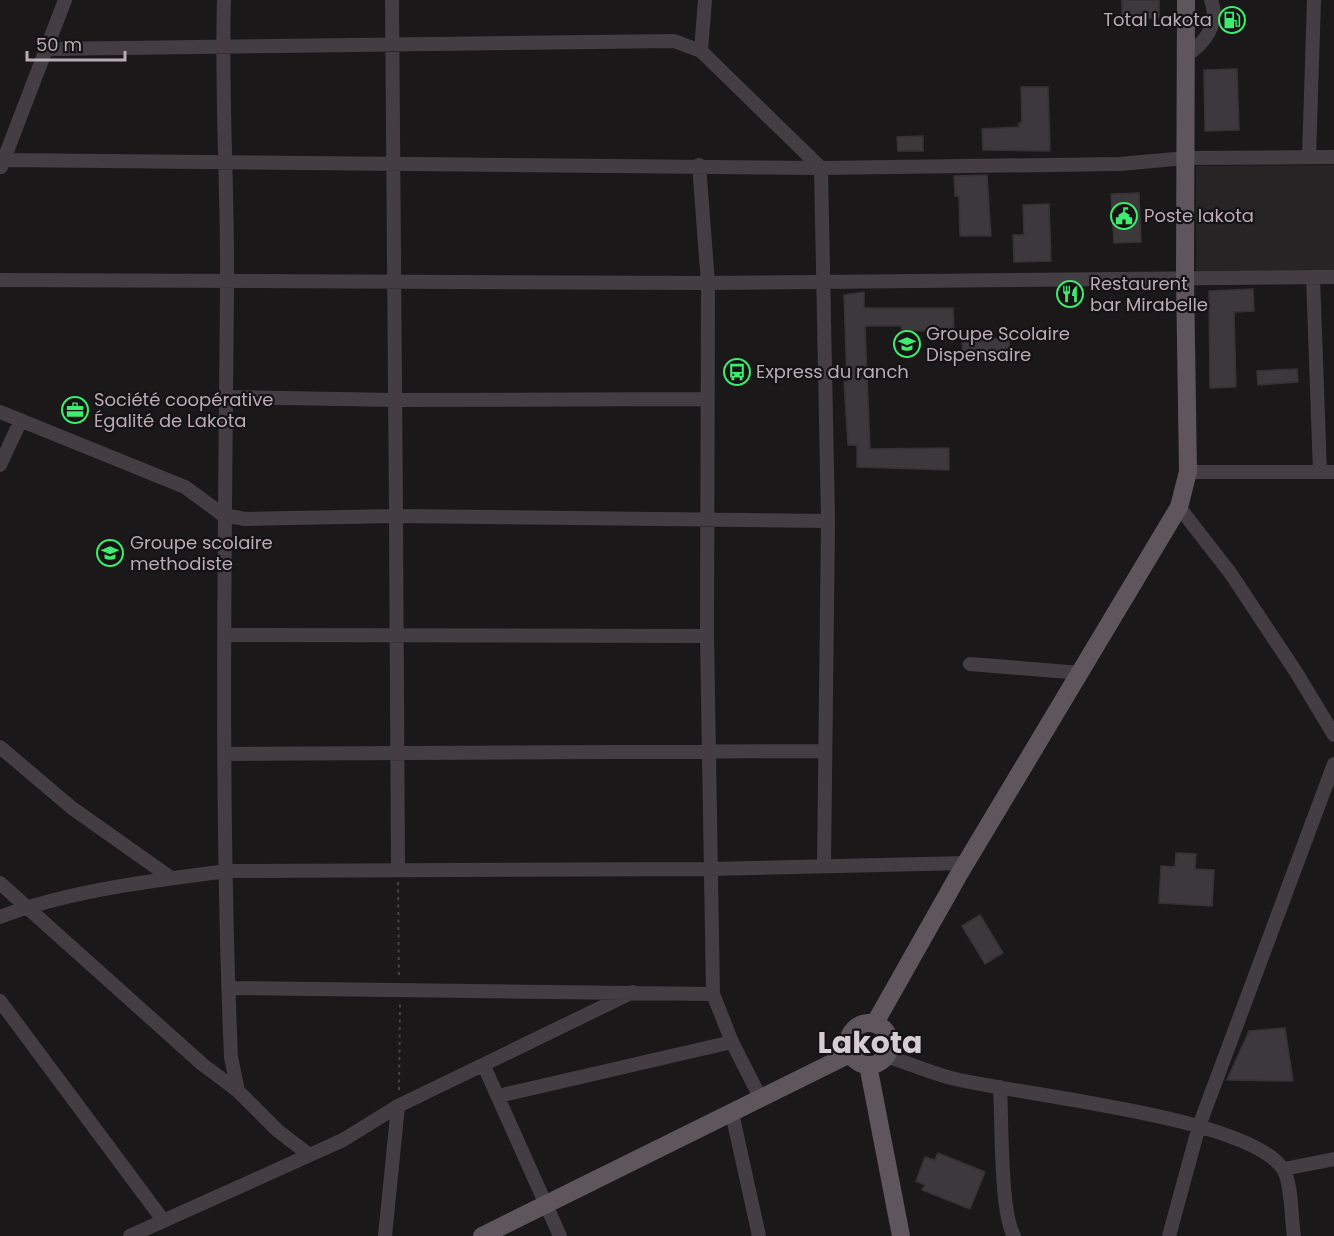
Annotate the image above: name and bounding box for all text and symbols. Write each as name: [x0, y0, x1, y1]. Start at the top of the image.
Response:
fuel station icon: Total Lakota: [1217, 5, 1247, 35]
place label: Total Lakota: [1103, 7, 1212, 32]
scale bar: [27, 24, 124, 62]
text: 50 m: [36, 32, 82, 57]
public building icon: Poste lakota: [1109, 201, 1139, 231]
place label: Poste lakota: [1144, 203, 1254, 228]
place label: Restaurent bar Mirabelle: [1090, 271, 1208, 317]
restaurant icon: Restaurent bar Mirabelle: [1055, 279, 1085, 309]
place label: Groupe Scolaire Dispensaire: [926, 321, 1070, 367]
school or university icon: Groupe Scolaire Dispensaire: [892, 329, 922, 359]
bus stop icon: Express du ranch: [722, 357, 752, 387]
place label: Express du ranch: [756, 359, 909, 384]
place label: Société coopérative Égalité de Lakota: [94, 387, 274, 433]
office icon: Société coopérative Égalité de Lakota: [60, 395, 90, 425]
place label: Groupe scolaire methodiste: [130, 530, 273, 576]
school or university icon: Groupe scolaire methodiste: [95, 538, 125, 568]
district label: Lakota: [818, 1021, 922, 1064]

